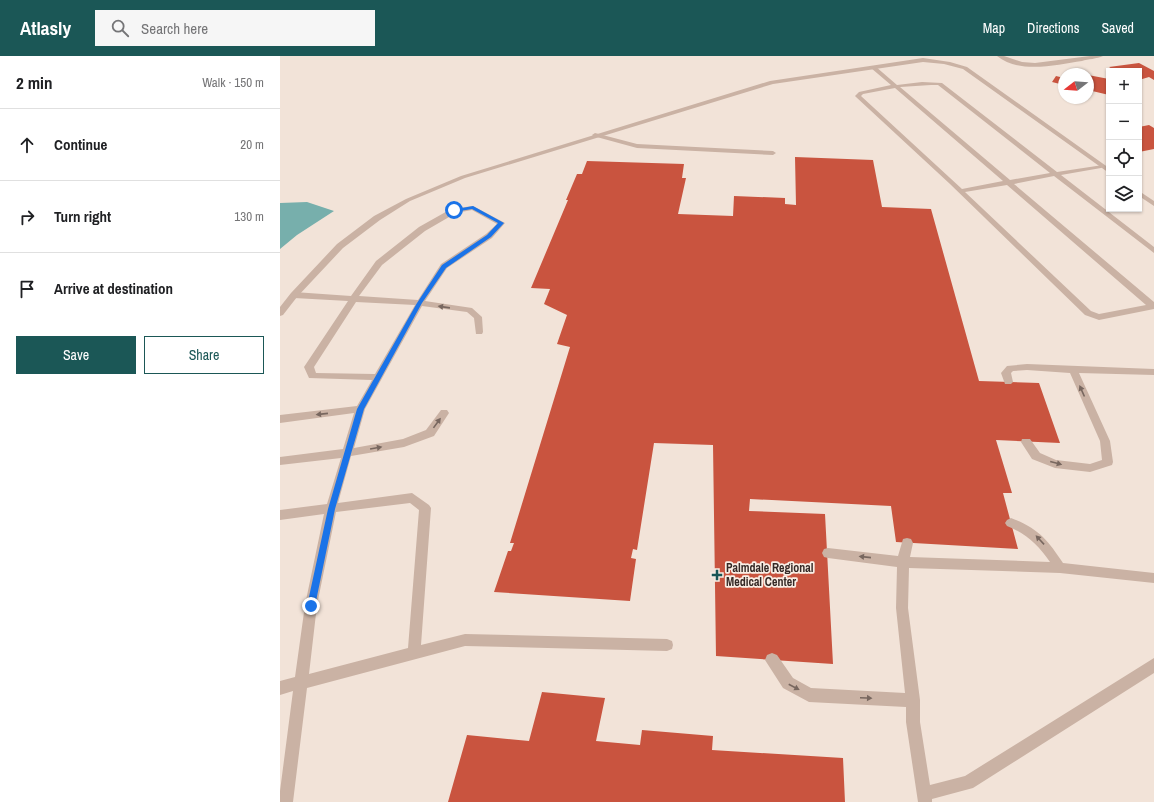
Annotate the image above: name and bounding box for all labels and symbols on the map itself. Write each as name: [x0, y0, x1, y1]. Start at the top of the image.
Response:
north arrow: [1058, 68, 1094, 104]
route start: [445, 201, 463, 219]
one-way arrow: [438, 304, 451, 310]
one-way arrow: [1079, 386, 1085, 397]
one-way arrow: [316, 411, 328, 417]
one-way arrow: [433, 417, 441, 428]
one-way arrow: [370, 445, 382, 451]
one-way arrow: [1049, 461, 1062, 467]
one-way arrow: [1035, 535, 1044, 545]
one-way arrow: [859, 554, 871, 561]
place label: Palmdale Regional Medical Center: [726, 560, 814, 590]
marker: Palmdale Regional Medical Center: [711, 569, 723, 581]
route end: [302, 597, 320, 615]
one-way arrow: [788, 683, 800, 690]
one-way arrow: [860, 695, 872, 702]

